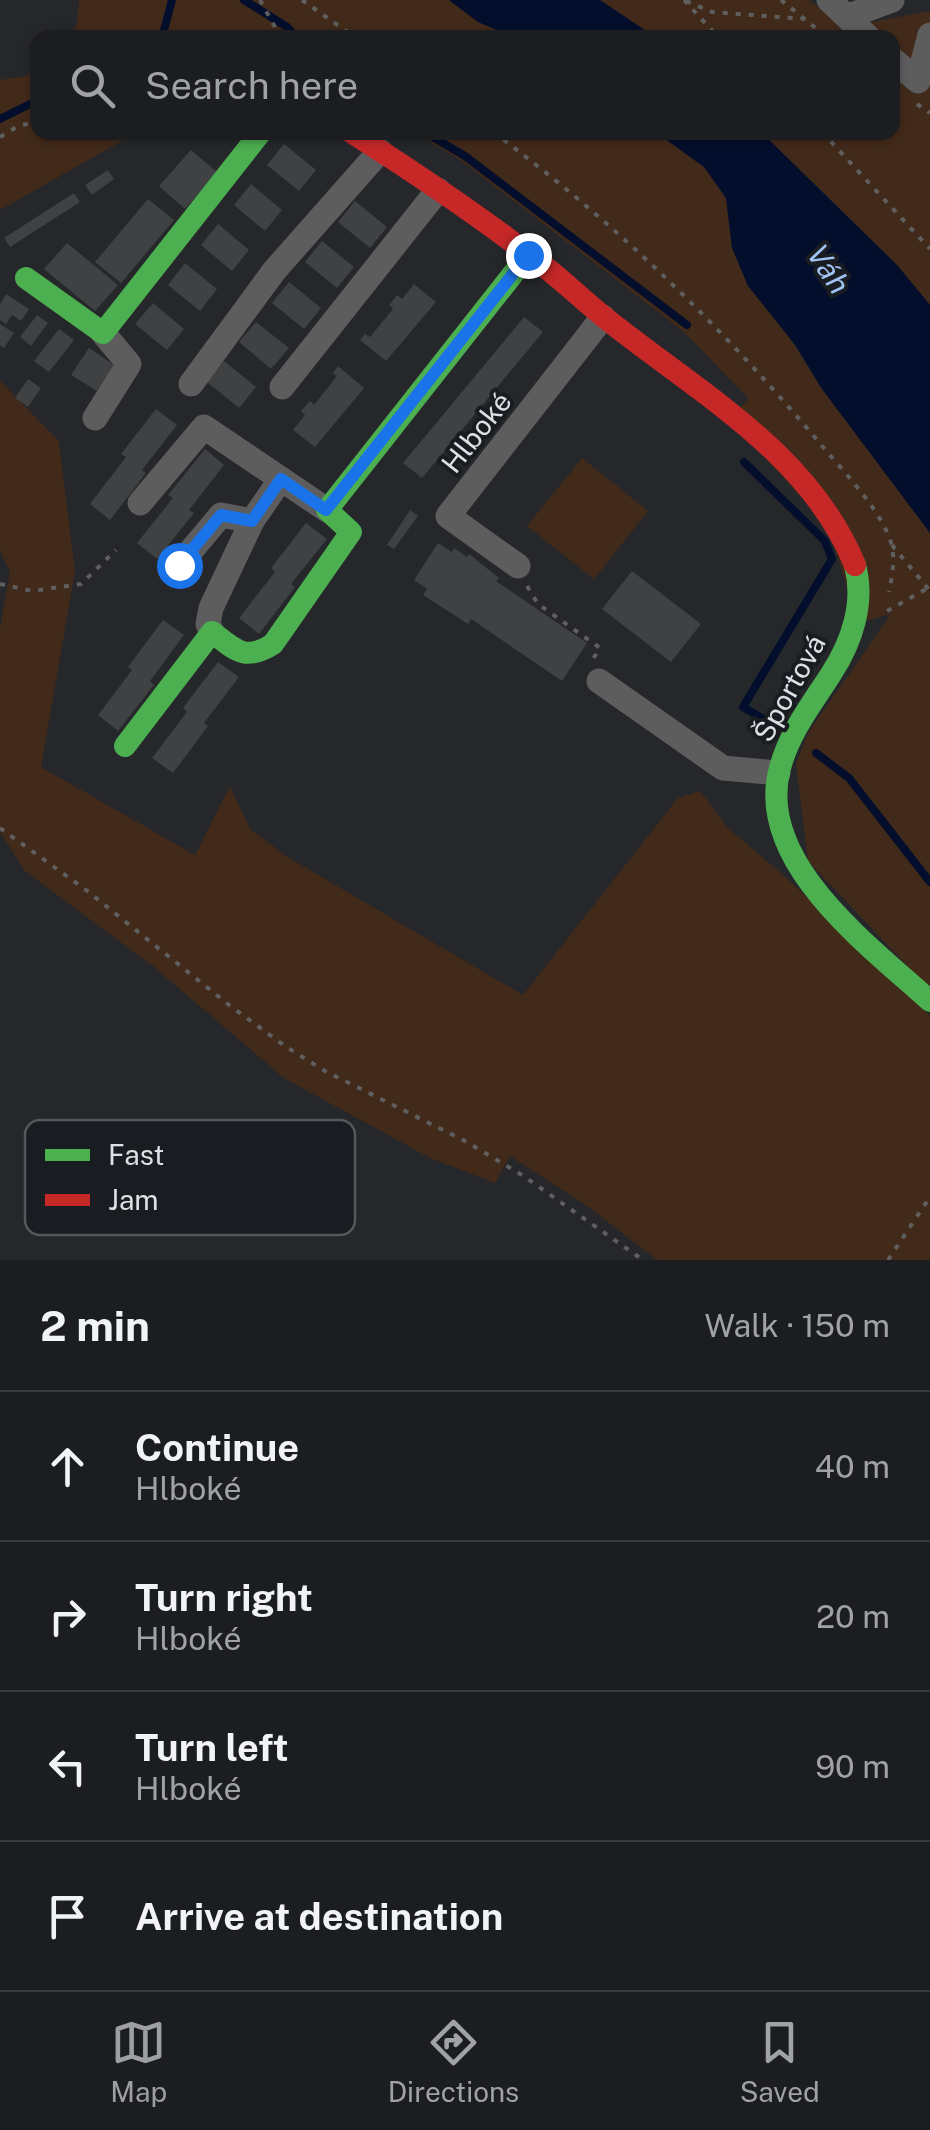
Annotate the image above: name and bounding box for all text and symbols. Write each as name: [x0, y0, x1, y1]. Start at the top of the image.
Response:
search box: [30, 30, 900, 140]
icon: search: [65, 58, 120, 113]
text: Search here: [145, 63, 358, 108]
route end: [506, 233, 552, 279]
water label: Váh: [800, 238, 858, 300]
street label: Hlboké: [434, 385, 518, 479]
route start: [157, 543, 203, 589]
street label: Športová: [746, 629, 832, 747]
legend: [25, 1120, 355, 1235]
text: Fast: [108, 1138, 164, 1171]
text: Jam: [108, 1183, 159, 1216]
text: 2 min: [40, 1301, 150, 1350]
text: Walk · 150 m: [704, 1307, 890, 1344]
text: Continue: [135, 1425, 299, 1470]
icon: ahead: [40, 1439, 95, 1494]
text: 40 m: [815, 1448, 890, 1485]
text: Hlboké: [135, 1470, 242, 1507]
text: Turn right: [135, 1575, 313, 1620]
icon: right: [40, 1589, 95, 1644]
text: 20 m: [816, 1598, 890, 1635]
text: Hlboké: [135, 1620, 242, 1657]
text: Turn left: [135, 1725, 289, 1770]
icon: left: [40, 1739, 95, 1794]
text: 90 m: [815, 1748, 890, 1785]
text: Hlboké: [135, 1770, 242, 1807]
icon: arrive: [40, 1889, 95, 1944]
text: Arrive at destination: [135, 1894, 503, 1939]
tab: Map: [110, 2015, 167, 2108]
tab: Directions: [388, 2015, 519, 2108]
tab: Saved: [740, 2015, 820, 2108]

